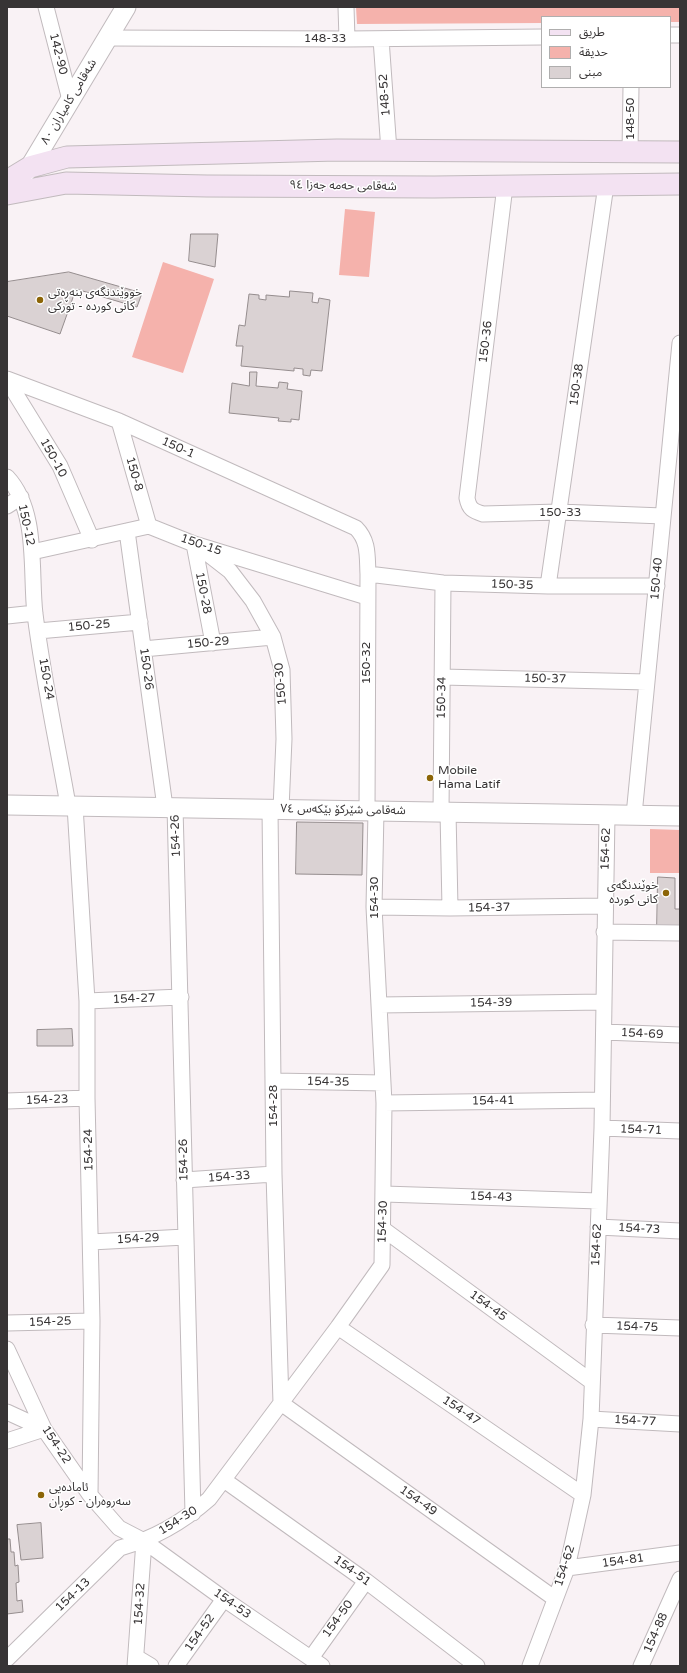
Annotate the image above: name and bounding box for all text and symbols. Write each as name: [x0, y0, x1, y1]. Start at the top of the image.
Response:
legend: [541, 16, 671, 88]
text: طريق: [579, 25, 605, 39]
street label: 142-90: [46, 32, 70, 76]
street label: 148-33: [304, 32, 346, 46]
text: حديقة: [579, 45, 608, 59]
street label: شەقامی کامیاران ٨٠: [38, 57, 100, 147]
text: مبنى: [579, 65, 602, 79]
street label: 148-52: [376, 73, 394, 117]
street label: 148-50: [624, 98, 638, 140]
street label: شەقامی حەمە جەزا ٩٤: [289, 178, 397, 194]
place label: خووێندنگەی بنەڕەتی کانی کوردە - تورکی: [48, 286, 142, 314]
marker: خووێندنگەی بنەڕەتی کانی کوردە - تورکی: [35, 295, 45, 305]
street label: 150-36: [476, 320, 496, 364]
street label: 150-38: [567, 363, 587, 407]
street label: 150-1: [159, 434, 197, 462]
street label: 150-10: [36, 436, 70, 480]
street label: 150-8: [122, 455, 146, 493]
street label: 150-12: [15, 503, 37, 547]
street label: 150-33: [539, 506, 581, 520]
street label: 150-15: [179, 531, 223, 559]
street label: 150-40: [648, 557, 666, 601]
street label: 150-28: [192, 571, 214, 615]
street label: 150-35: [490, 577, 534, 593]
street label: 150-25: [67, 617, 111, 635]
street label: 150-29: [186, 634, 230, 652]
street label: 150-32: [360, 642, 374, 684]
street label: 150-26: [136, 647, 156, 691]
street label: 150-24: [35, 657, 57, 701]
street label: 150-30: [272, 662, 290, 706]
street label: 150-37: [524, 671, 566, 687]
street label: 150-34: [434, 677, 450, 719]
place label: Mobile Hama Latif: [438, 764, 500, 792]
marker: Mobile Hama Latif: [425, 773, 435, 783]
street label: شەقامی شێرکۆ بێکەس ٧٤: [280, 802, 406, 818]
street label: 154-26: [168, 814, 184, 858]
street label: 154-62: [598, 827, 614, 871]
street label: 154-30: [368, 877, 382, 919]
place label: خوێندنگەی کانی کوردە: [607, 879, 658, 907]
marker: خوێندنگەی کانی کوردە: [661, 888, 671, 898]
street label: 154-37: [468, 900, 510, 916]
street label: 154-27: [112, 991, 156, 1007]
street label: 154-39: [470, 995, 512, 1011]
street label: 154-69: [620, 1026, 664, 1042]
street label: 154-35: [307, 1074, 349, 1090]
street label: 154-28: [267, 1085, 281, 1127]
street label: 154-23: [25, 1092, 69, 1108]
street label: 154-41: [471, 1093, 515, 1109]
street label: 154-71: [620, 1122, 662, 1138]
street label: 154-24: [81, 1129, 97, 1171]
street label: 154-26: [176, 1139, 192, 1181]
street label: 154-33: [207, 1168, 251, 1186]
street label: 154-43: [469, 1189, 513, 1205]
street label: 154-30: [375, 1200, 391, 1244]
street label: 154-73: [617, 1221, 661, 1237]
street label: 154-62: [589, 1223, 605, 1267]
street label: 154-29: [116, 1231, 160, 1247]
street label: 154-45: [466, 1288, 510, 1324]
street label: 154-25: [28, 1314, 72, 1330]
street label: 154-75: [616, 1319, 658, 1335]
street label: 154-47: [439, 1393, 483, 1429]
street label: 154-77: [613, 1413, 657, 1429]
street label: 154-22: [38, 1423, 74, 1467]
place label: ئامادەیی سەروەران - کوڕان: [49, 1481, 131, 1509]
street label: 154-49: [396, 1483, 440, 1519]
marker: ئامادەیی سەروەران - کوڕان: [36, 1490, 46, 1500]
street label: 154-30: [156, 1504, 200, 1538]
street label: 154-62: [552, 1543, 578, 1589]
street label: 154-81: [601, 1551, 645, 1571]
street label: 154-51: [330, 1553, 374, 1589]
street label: 154-13: [53, 1575, 93, 1615]
street label: 154-32: [131, 1582, 149, 1626]
street label: 154-53: [210, 1586, 254, 1622]
street label: 154-50: [320, 1597, 356, 1641]
street label: 154-52: [182, 1611, 218, 1655]
street label: 154-88: [641, 1611, 671, 1655]

